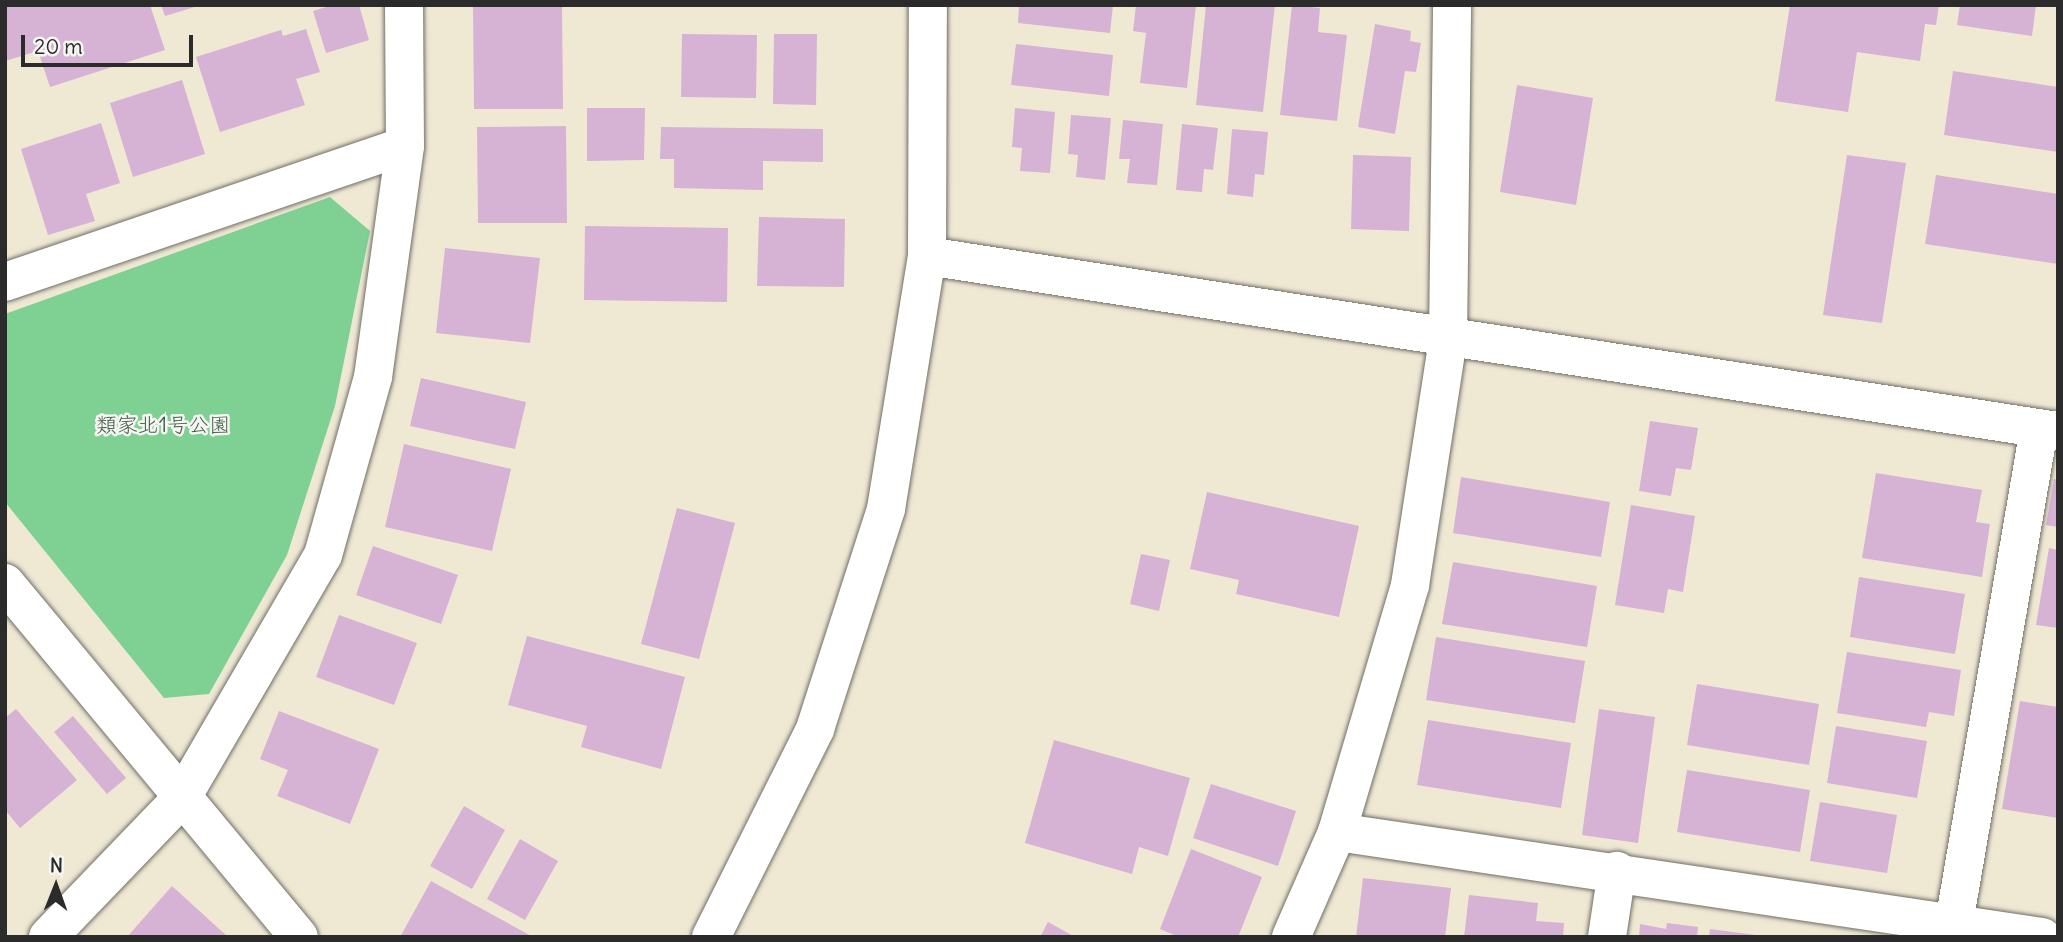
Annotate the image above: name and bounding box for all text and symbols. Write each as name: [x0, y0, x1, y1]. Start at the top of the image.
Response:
scale bar: [24, 21, 196, 65]
text: 20 m: [34, 33, 83, 60]
park label: 類家北1号公園: [96, 412, 230, 438]
north arrow: [21, 851, 91, 921]
text: N: [50, 853, 63, 877]

